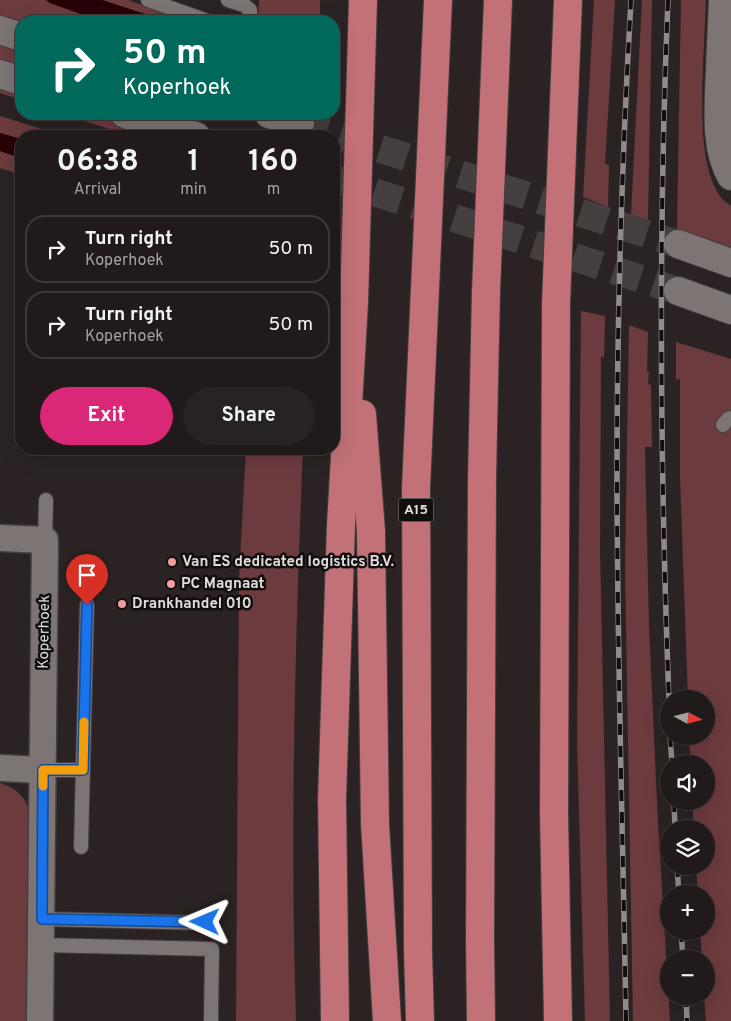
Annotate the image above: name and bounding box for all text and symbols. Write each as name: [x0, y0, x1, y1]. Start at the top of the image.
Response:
text: 50 m: [123, 32, 207, 76]
icon: right: [40, 35, 105, 100]
text: Koperhoek: [123, 75, 231, 102]
text: 06:38: [56, 144, 139, 181]
text: 1: [188, 144, 200, 181]
text: 160: [248, 144, 299, 181]
text: Arrival: [74, 180, 121, 200]
text: min: [180, 180, 207, 200]
text: m: [267, 180, 280, 200]
text: Turn right: [85, 227, 173, 251]
icon: right: [42, 235, 70, 263]
text: 50 m: [268, 237, 313, 261]
text: Koperhoek: [85, 251, 164, 271]
text: Turn right: [85, 303, 173, 327]
icon: right: [42, 311, 70, 339]
text: 50 m: [268, 313, 313, 337]
text: Koperhoek: [85, 327, 164, 347]
button: Exit: [40, 387, 173, 445]
button: Share: [183, 387, 315, 445]
road number: A15: [398, 498, 434, 522]
place label: Van ES dedicated logistics B.V.: [182, 553, 395, 572]
pin: [66, 554, 108, 605]
marker: Van ES dedicated logistics B.V.: [166, 556, 178, 568]
icon: arrive: [73, 561, 101, 589]
place label: PC Magnaat: [181, 575, 264, 594]
marker: PC Magnaat: [165, 578, 177, 590]
street label: Koperhoek: [35, 595, 55, 669]
place label: Drankhandel 010: [132, 595, 252, 614]
marker: Drankhandel 010: [116, 598, 128, 610]
north arrow: [660, 690, 715, 745]
map controls: [660, 690, 715, 1005]
button: sound: [660, 755, 715, 810]
button: layers: [660, 820, 715, 875]
button: +: [660, 885, 715, 940]
position arrow: [178, 895, 230, 947]
button: −: [660, 950, 715, 1005]

